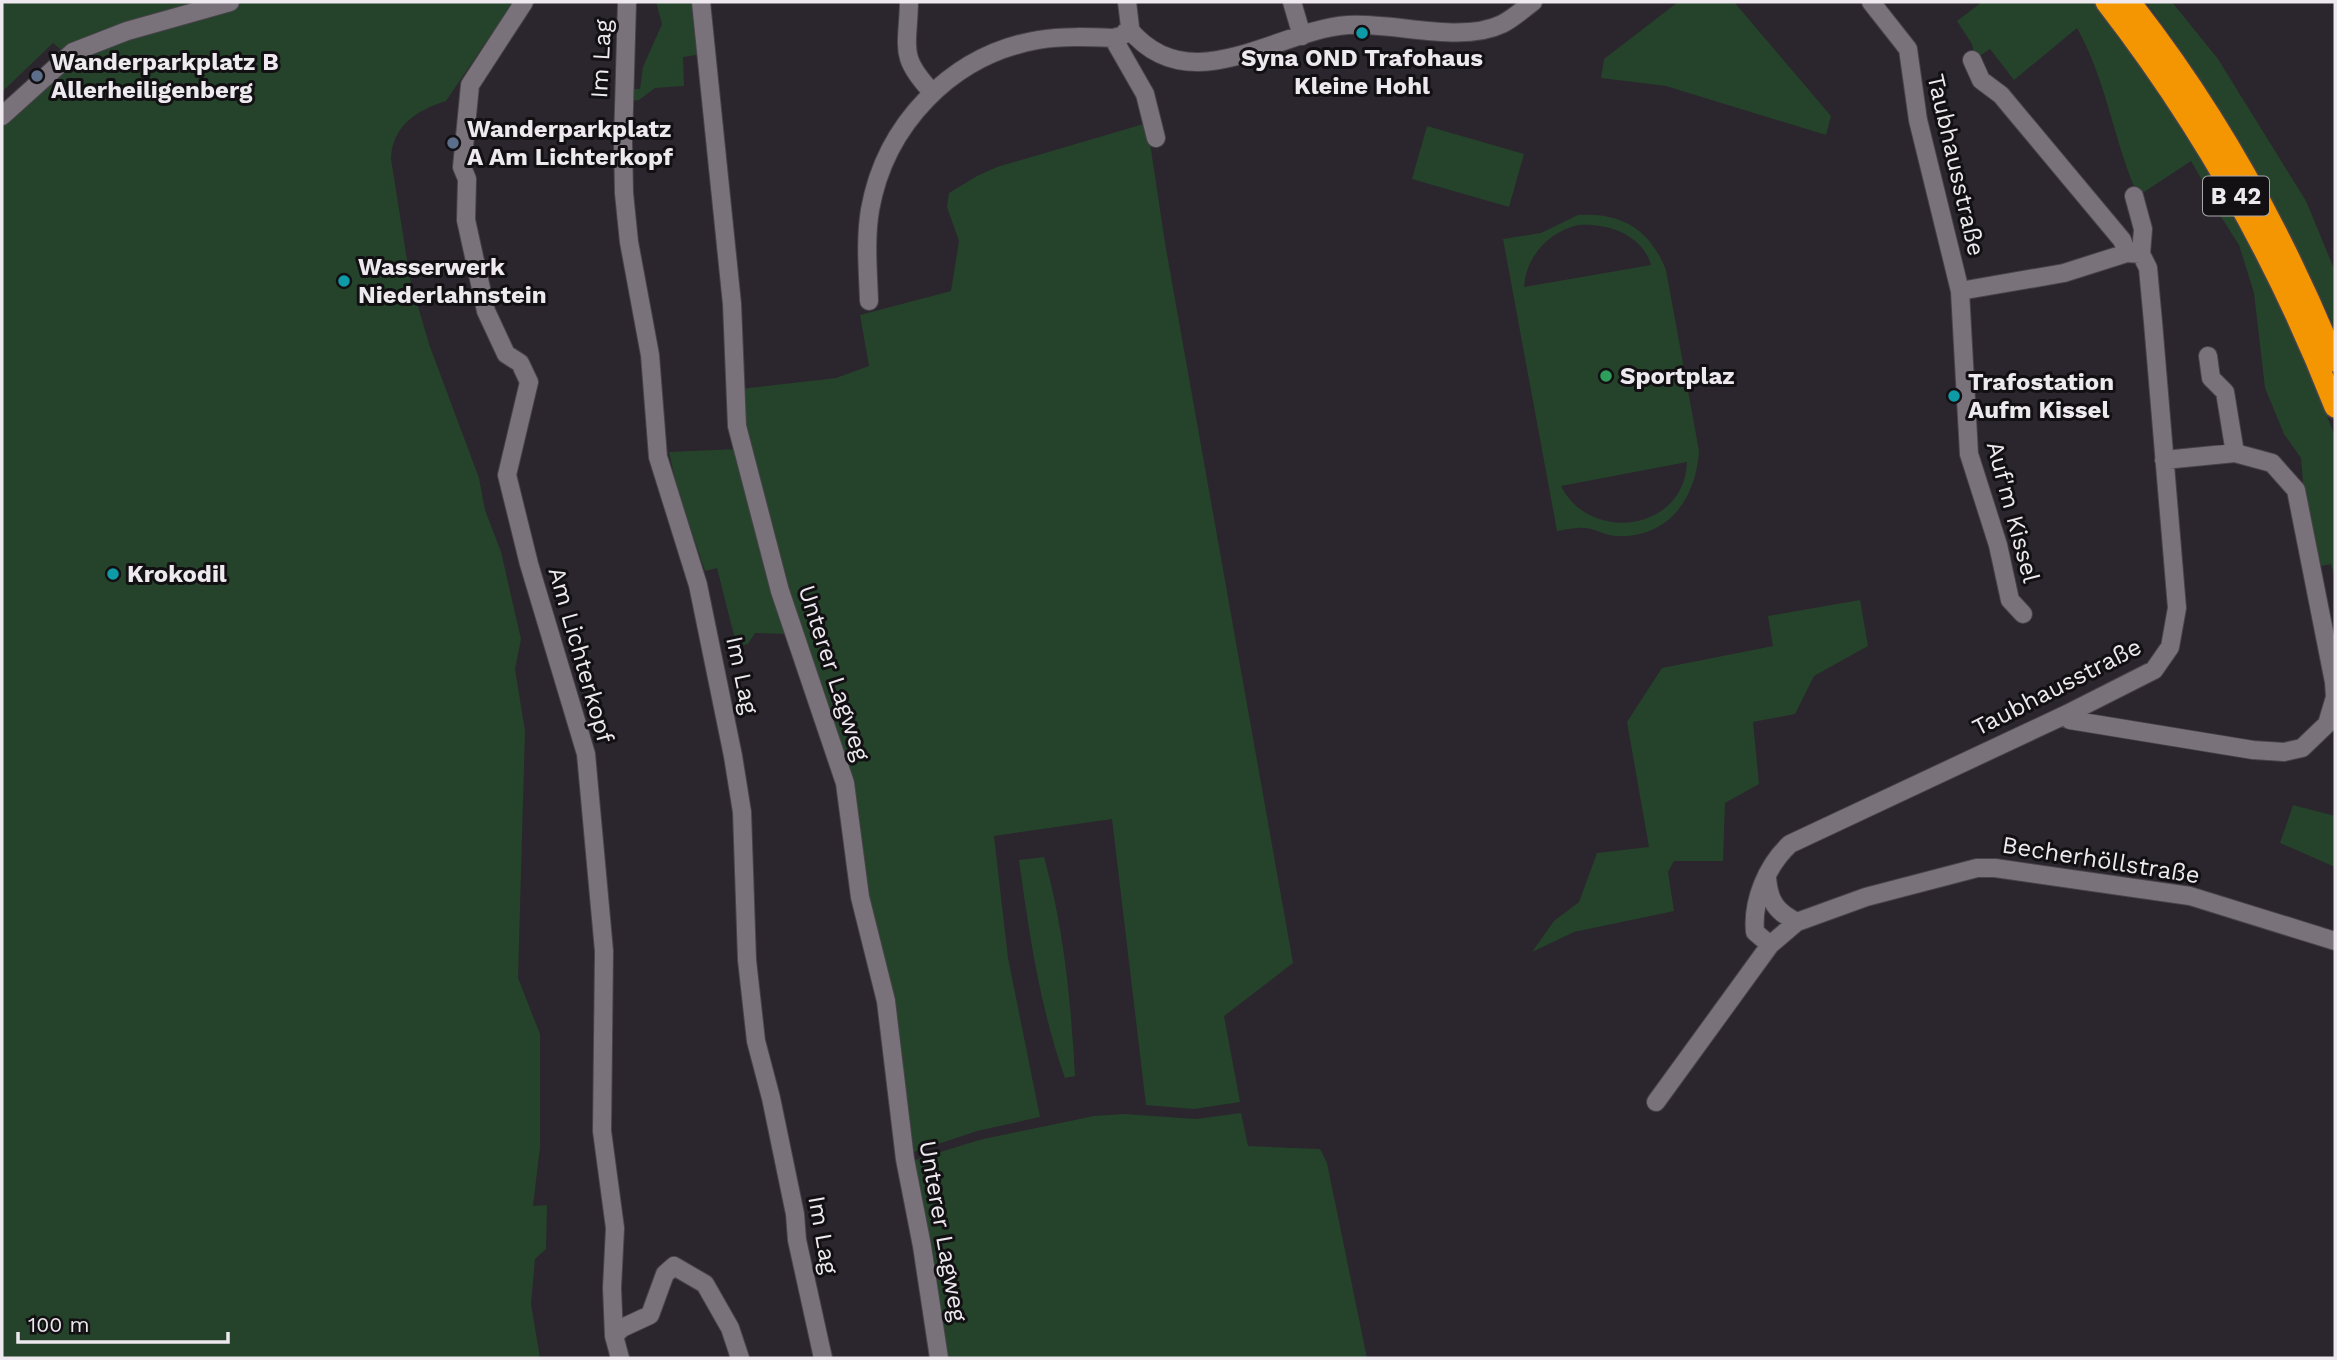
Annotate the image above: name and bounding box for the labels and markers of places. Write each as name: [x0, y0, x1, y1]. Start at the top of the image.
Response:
marker: Syna OND Trafohaus Kleine Hohl: [1354, 25, 1370, 41]
place label: Syna OND Trafohaus Kleine Hohl: [1241, 44, 1483, 100]
place label: Wanderparkplatz B Allerheiligenberg: [51, 48, 279, 104]
marker: Wanderparkplatz B Allerheiligenberg: [29, 68, 45, 84]
place label: Wanderparkplatz A Am Lichterkopf: [467, 115, 673, 171]
marker: Wanderparkplatz A Am Lichterkopf: [445, 135, 461, 151]
place label: Wasserwerk Niederlahnstein: [358, 253, 547, 309]
marker: Wasserwerk Niederlahnstein: [336, 273, 352, 289]
place label: Sportplaz: [1620, 362, 1735, 390]
marker: Sportplaz: [1598, 368, 1614, 384]
place label: Trafostation Aufm Kissel: [1968, 368, 2114, 424]
marker: Trafostation Aufm Kissel: [1946, 388, 1962, 404]
place label: Krokodil: [127, 560, 227, 588]
marker: Krokodil: [105, 566, 121, 582]

